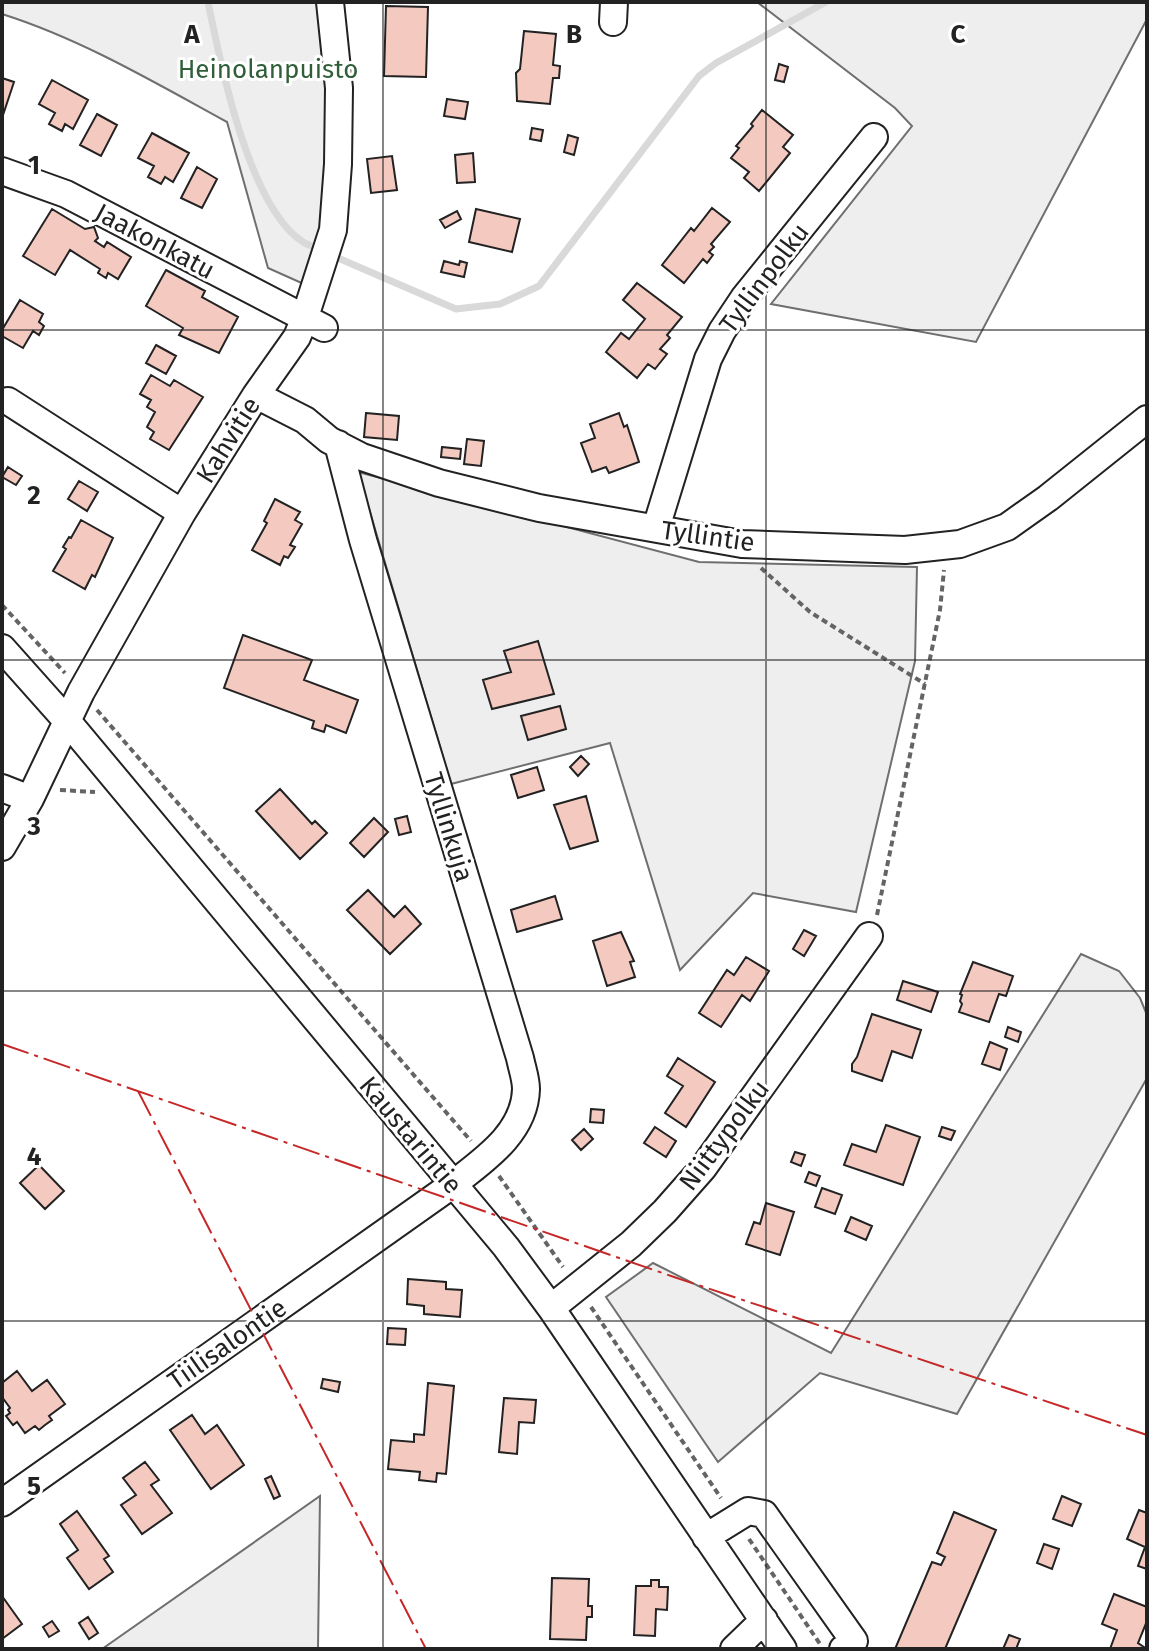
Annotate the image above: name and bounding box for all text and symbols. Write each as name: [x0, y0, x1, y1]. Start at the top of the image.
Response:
text: A: [183, 19, 200, 50]
text: B: [566, 19, 582, 50]
text: C: [951, 19, 966, 50]
park label: Heinolanpuisto: [178, 54, 358, 85]
text: 1: [28, 150, 40, 181]
street label: Jaakonkatu: [90, 197, 220, 286]
street label: Tyllinpolku: [713, 217, 816, 339]
street label: Kahvitie: [190, 392, 267, 489]
text: 2: [27, 480, 41, 511]
street label: Tyllintie: [659, 515, 757, 558]
street label: Tyllinkuja: [417, 769, 480, 886]
text: 3: [26, 811, 41, 842]
street label: Kaustarintie: [353, 1070, 469, 1200]
street label: Niittypolku: [673, 1074, 776, 1197]
text: 4: [27, 1141, 42, 1172]
street label: Tiilisalontie: [162, 1292, 293, 1397]
text: 5: [27, 1471, 41, 1502]

